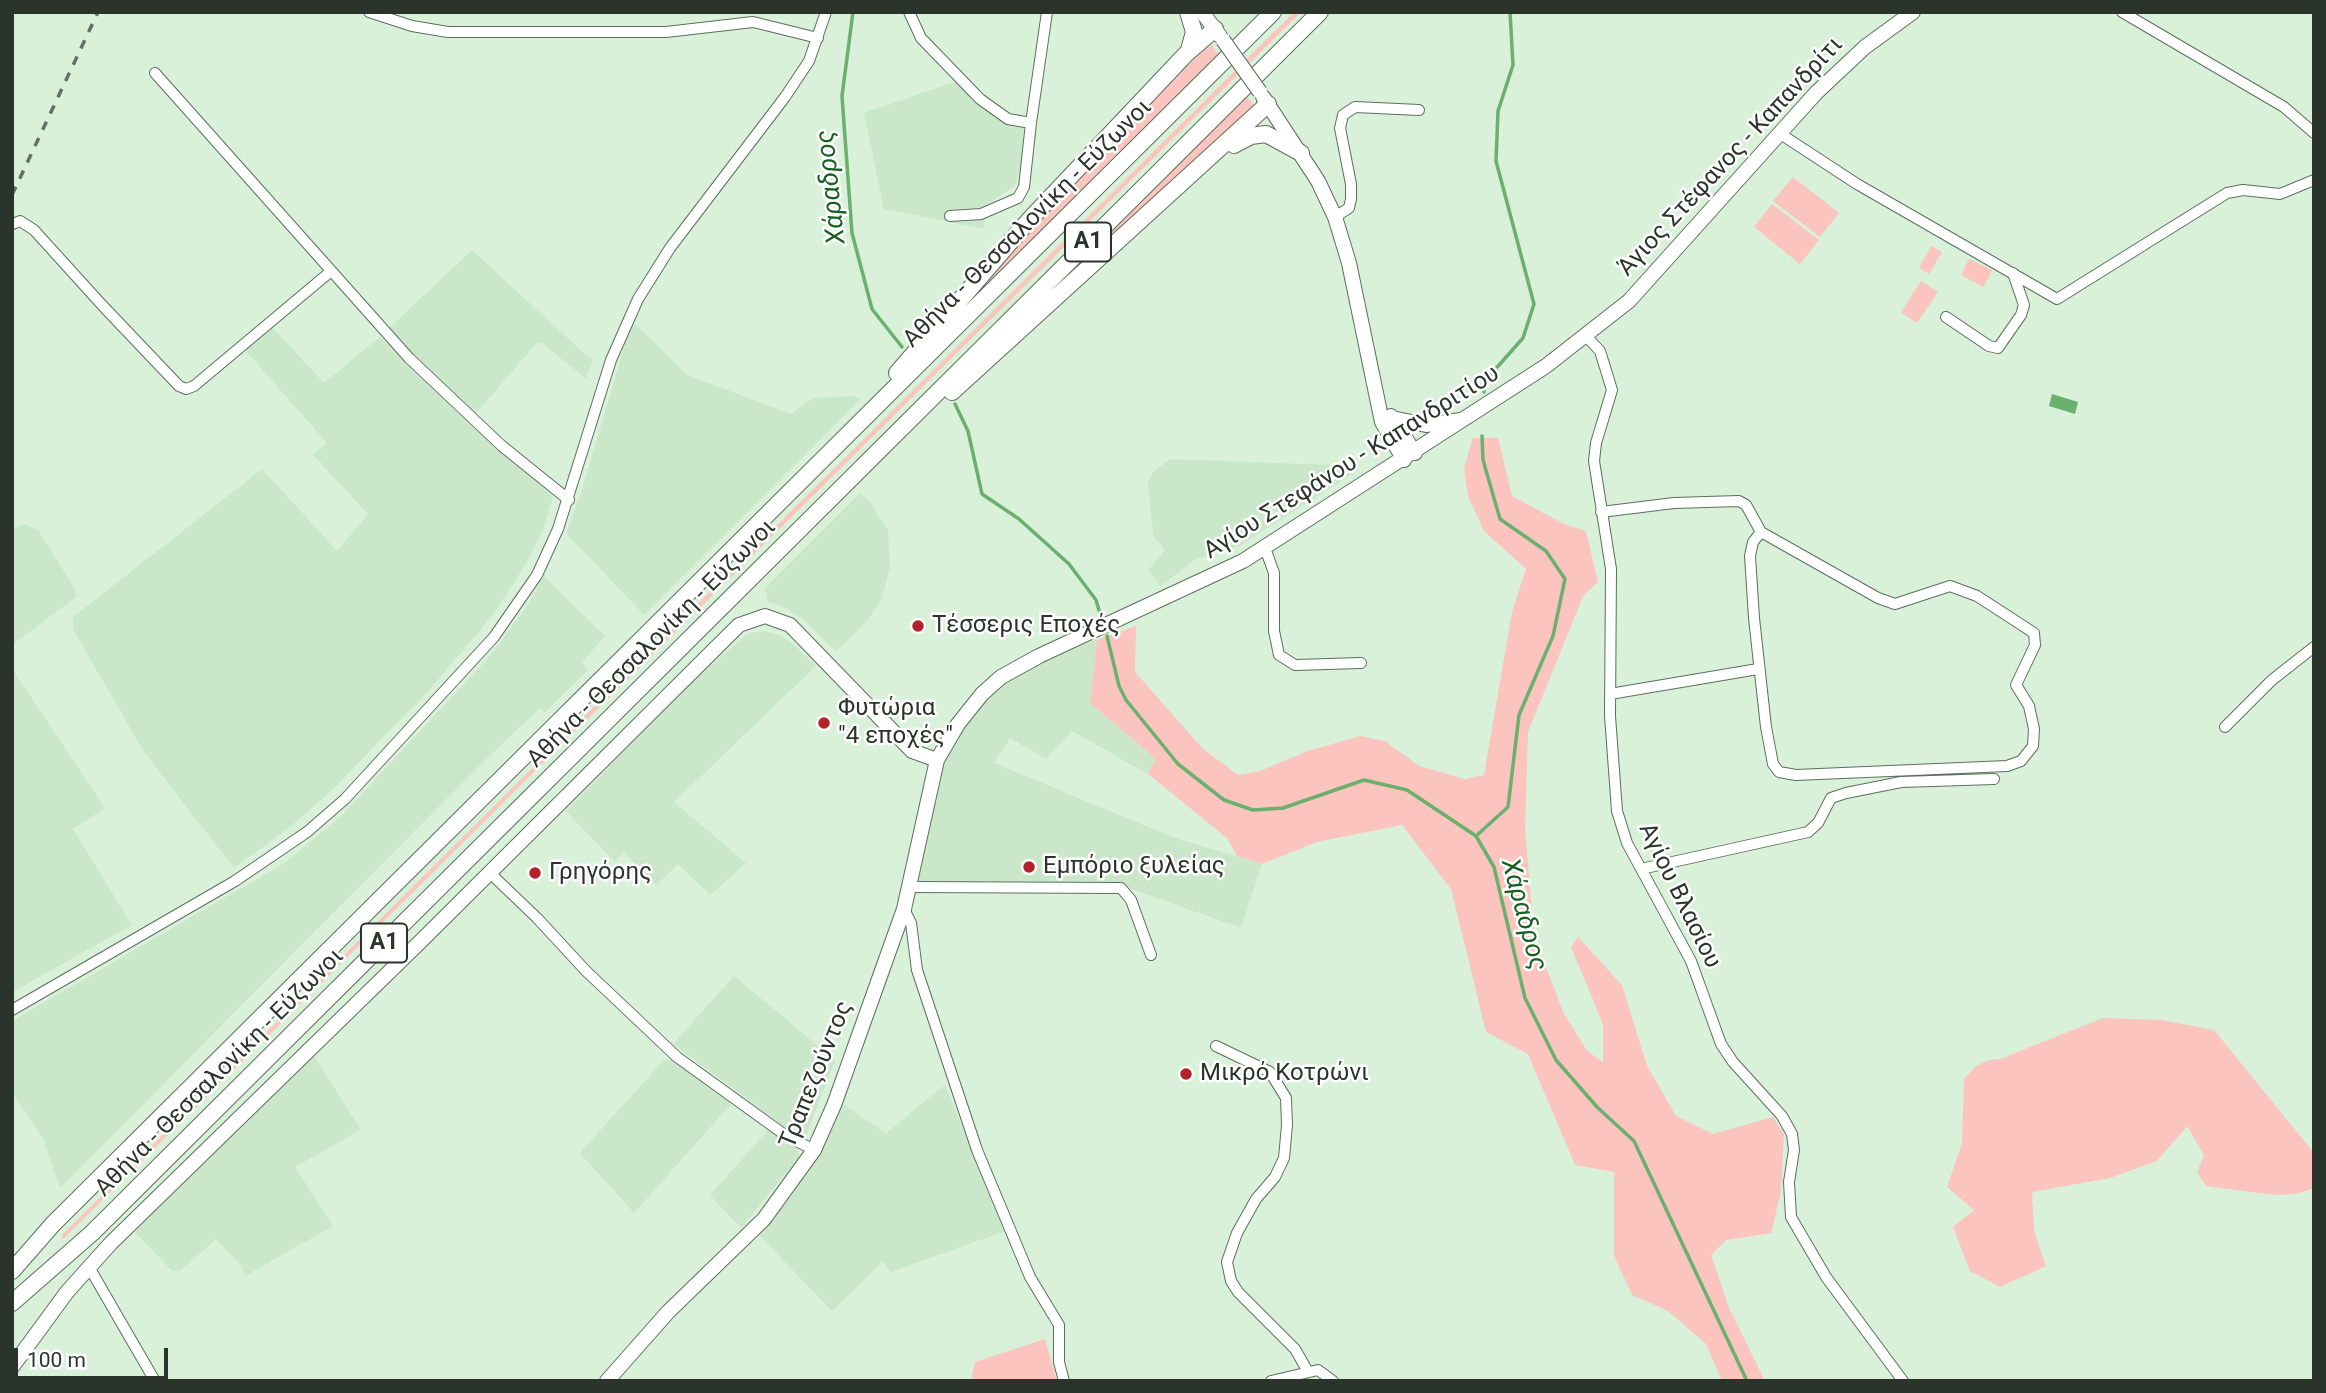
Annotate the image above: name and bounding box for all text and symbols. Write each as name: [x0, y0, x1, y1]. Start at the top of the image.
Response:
street label: Άγιος Στέφανος - Καπανδρίτι: [1612, 31, 1850, 283]
street label: Αθήνα - Θεσσαλονίκη - Εύζωνοι: [898, 94, 1158, 354]
water label: Χάραδρος: [810, 128, 854, 246]
road number: Α1: [1065, 222, 1111, 262]
street label: Αγίου Στεφάνου - Καπανδριτίου: [1199, 360, 1505, 566]
street label: Αθήνα - Θεσσαλονίκη - Εύζωνοι: [522, 514, 782, 774]
place label: Τέσσερις Εποχές: [932, 612, 1120, 640]
marker: Τέσσερις Εποχές: [910, 618, 926, 634]
place label: Φυτώρια "4 εποχές": [838, 695, 953, 751]
marker: Φυτώρια "4 εποχές": [816, 715, 832, 731]
street label: Αγίου Βλασίου: [1632, 819, 1726, 973]
place label: Εμπόριο ξυλείας: [1043, 853, 1225, 881]
water label: Χάραδρος: [1493, 856, 1553, 974]
place label: Γρηγόρης: [549, 859, 652, 887]
marker: Εμπόριο ξυλείας: [1021, 859, 1037, 875]
marker: Γρηγόρης: [527, 865, 543, 881]
road number: Α1: [361, 924, 407, 962]
street label: Αθήνα - Θεσσαλονίκη - Εύζωνοι: [90, 943, 350, 1203]
street label: Τραπεζούντος: [774, 997, 860, 1153]
place label: Μικρό Κοτρώνι: [1200, 1060, 1369, 1088]
marker: Μικρό Κοτρώνι: [1178, 1066, 1194, 1082]
scale bar: [18, 1334, 172, 1378]
text: 100 m: [27, 1348, 86, 1372]

